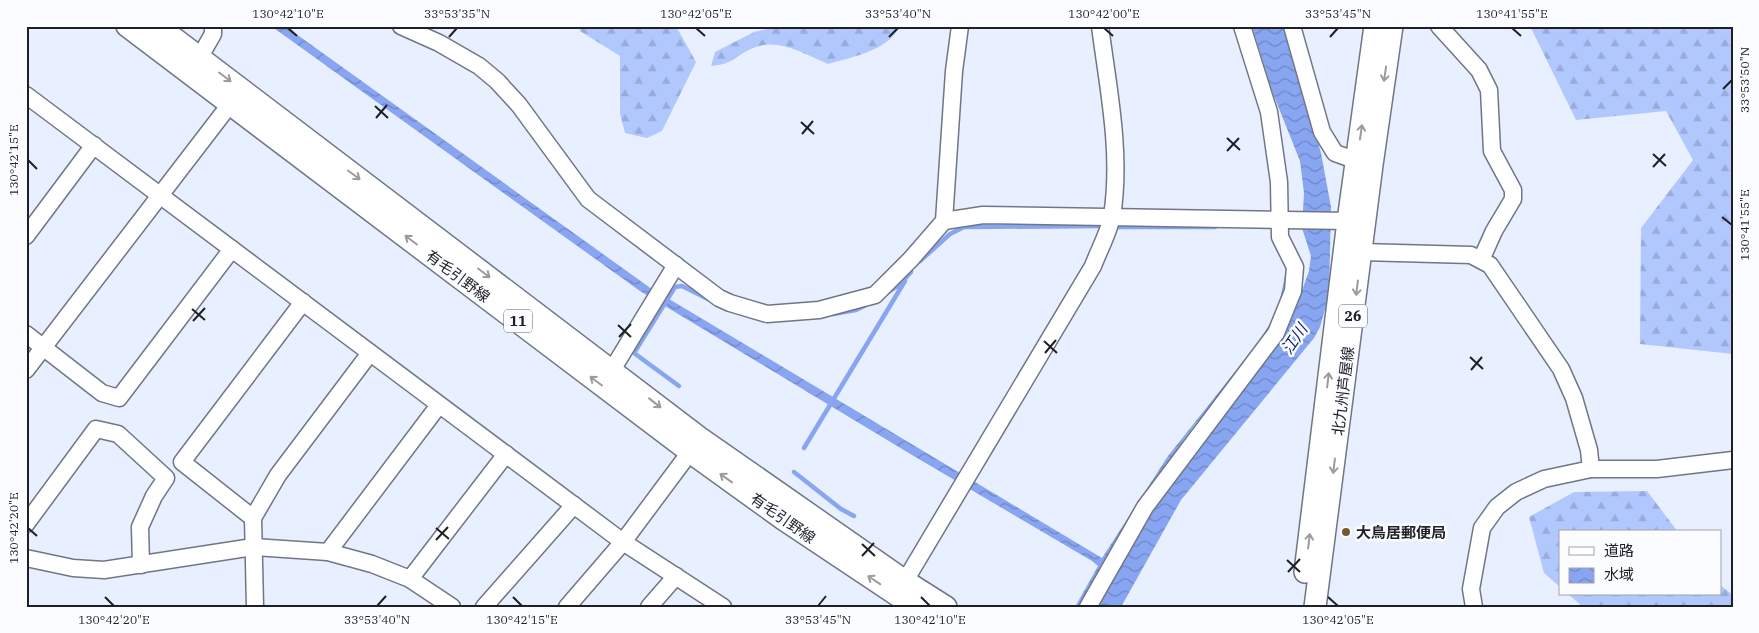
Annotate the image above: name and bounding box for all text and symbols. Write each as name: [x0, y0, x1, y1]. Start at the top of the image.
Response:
text: 130°42'10"E: [252, 6, 324, 21]
text: 33°53'35"N: [424, 6, 490, 21]
text: 130°42'05"E: [660, 6, 732, 21]
text: 33°53'40"N: [865, 6, 931, 21]
text: 130°42'00"E: [1068, 6, 1140, 21]
text: 33°53'45"N: [1305, 6, 1371, 21]
text: 130°41'55"E: [1476, 6, 1548, 21]
text: 33°53'50"N: [1737, 47, 1752, 113]
one-way arrow: [1380, 66, 1390, 82]
one-way arrow: [218, 72, 232, 82]
text: 130°42'15"E: [6, 124, 21, 196]
one-way arrow: [1356, 124, 1366, 140]
one-way arrow: [347, 170, 361, 180]
text: 130°41'55"E: [1737, 189, 1752, 261]
one-way arrow: [404, 235, 418, 245]
street label: 有毛引野線: [422, 246, 494, 306]
one-way arrow: [477, 268, 491, 278]
one-way arrow: [1352, 279, 1362, 295]
road number: 26: [1339, 304, 1367, 328]
road number: 11: [504, 310, 532, 332]
water label: 江川: [1277, 318, 1312, 358]
street label: 北九州芦屋線: [1328, 345, 1358, 437]
one-way arrow: [1324, 372, 1334, 388]
one-way arrow: [590, 375, 603, 386]
one-way arrow: [648, 398, 662, 408]
one-way arrow: [1328, 458, 1338, 474]
one-way arrow: [719, 473, 733, 483]
street label: 有毛引野線: [747, 489, 819, 547]
text: 130°42'20"E: [6, 492, 21, 564]
place label: 大鳥居郵便局: [1356, 523, 1446, 542]
marker: 大鳥居郵便局: [1340, 526, 1352, 538]
legend: [1559, 530, 1722, 596]
one-way arrow: [1304, 533, 1314, 549]
text: 道路: [1604, 541, 1634, 560]
text: 水域: [1604, 565, 1634, 584]
one-way arrow: [868, 575, 882, 585]
text: 130°42'20"E: [78, 612, 150, 627]
text: 33°53'40"N: [344, 612, 410, 627]
text: 130°42'15"E: [486, 612, 558, 627]
text: 33°53'45"N: [785, 612, 851, 627]
text: 130°42'10"E: [894, 612, 966, 627]
text: 130°42'05"E: [1302, 612, 1374, 627]

